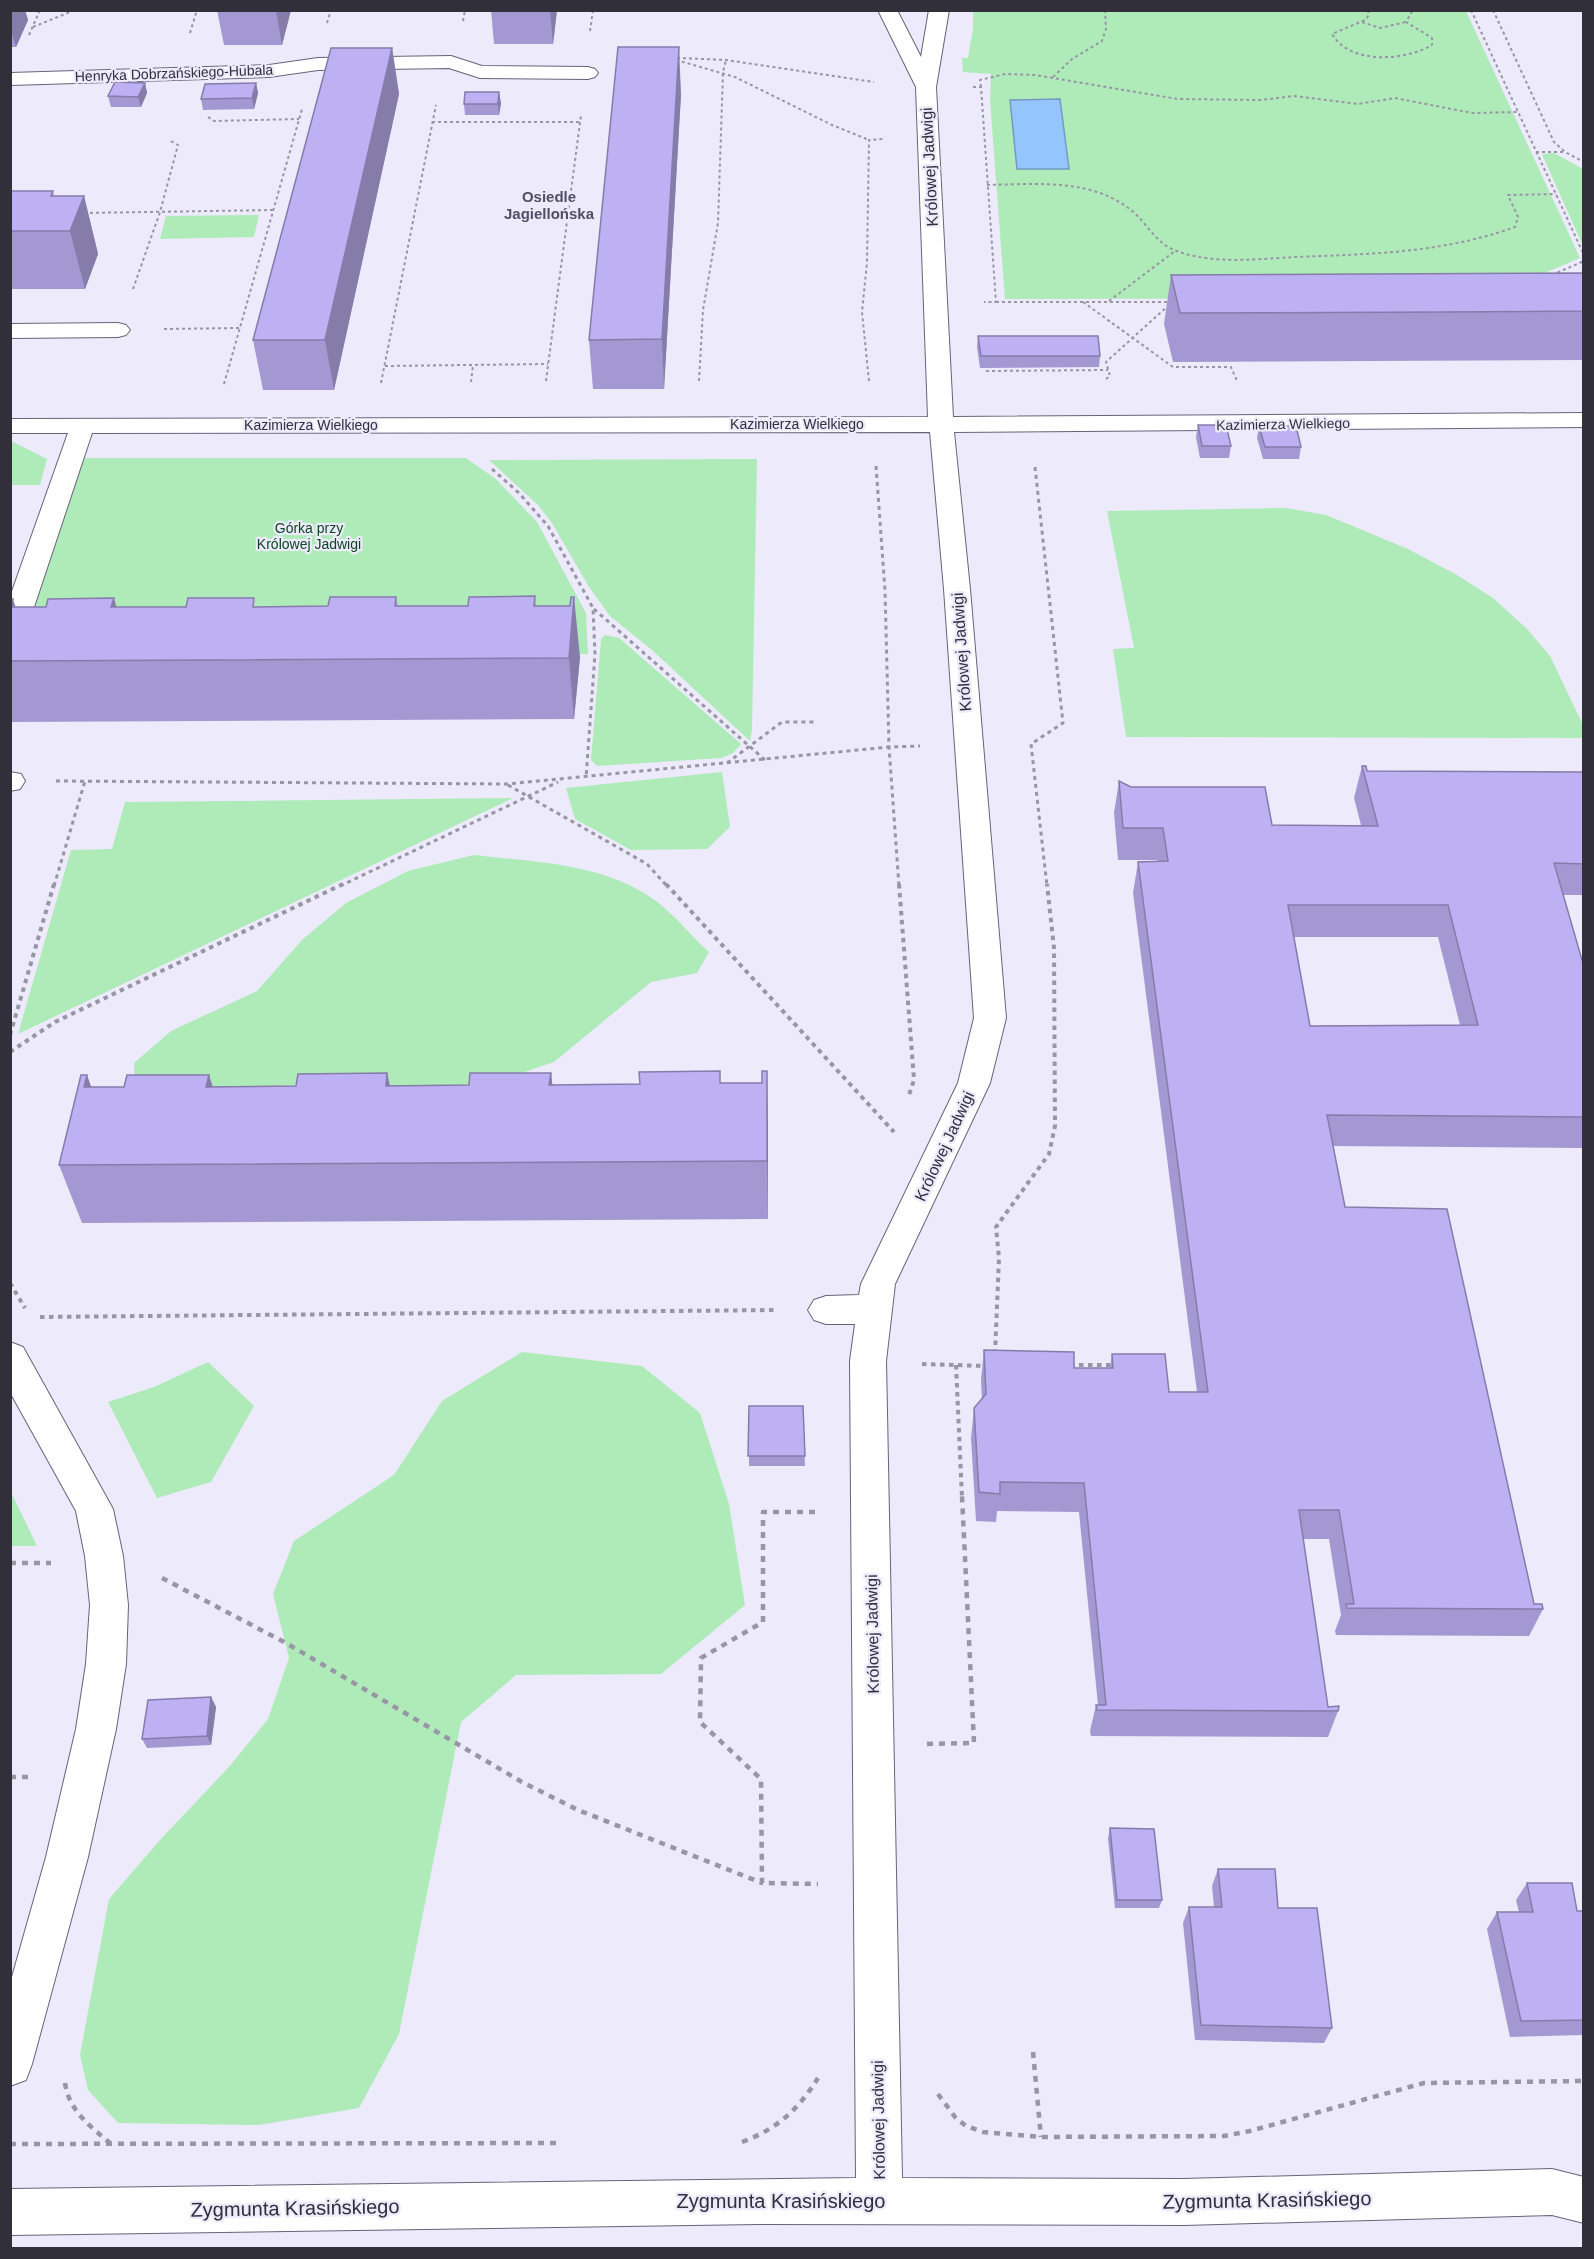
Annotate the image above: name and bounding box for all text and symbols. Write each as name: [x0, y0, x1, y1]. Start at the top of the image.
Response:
street label: Henryka Dobrzańskiego-Hubala: [75, 62, 274, 84]
street label: Królowej Jadwigi: [918, 107, 941, 227]
district label: Osiedle Jagiellońska: [504, 188, 595, 222]
street label: Kazimierza Wielkiego: [1216, 415, 1350, 433]
street label: Kazimierza Wielkiego: [730, 416, 864, 432]
street label: Kazimierza Wielkiego: [244, 417, 378, 433]
park label: Górka przy Królowej Jadwigi: [257, 520, 361, 552]
street label: Królowej Jadwigi: [949, 592, 974, 712]
street label: Królowej Jadwigi: [912, 1089, 977, 1204]
street label: Królowej Jadwigi: [863, 1574, 882, 1694]
street label: Królowej Jadwigi: [869, 2060, 888, 2180]
street label: Zygmunta Krasińskiego: [1162, 2187, 1372, 2213]
street label: Zygmunta Krasińskiego: [677, 2190, 885, 2212]
street label: Zygmunta Krasińskiego: [190, 2195, 400, 2221]

